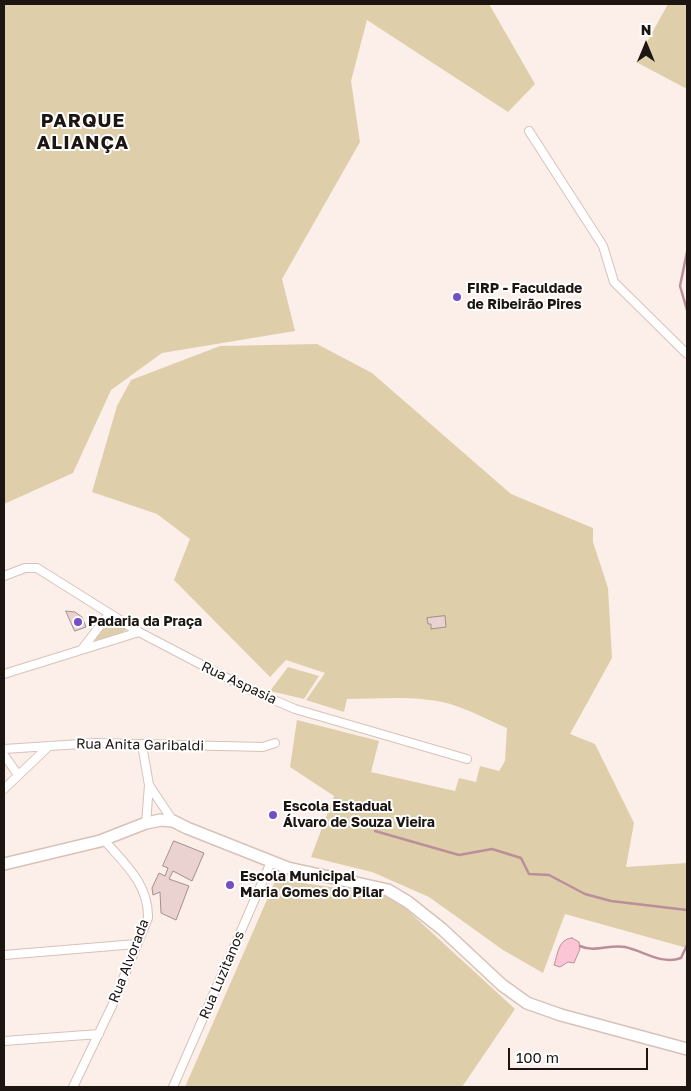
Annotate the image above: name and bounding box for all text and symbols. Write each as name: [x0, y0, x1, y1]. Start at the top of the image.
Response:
north arrow: [621, 20, 671, 70]
text: N: [641, 21, 651, 38]
district label: PARQUE ALIANÇA: [36, 110, 130, 154]
place label: FIRP - Faculdade de Ribeirão Pires: [467, 281, 582, 314]
marker: FIRP - Faculdade de Ribeirão Pires: [451, 291, 463, 303]
place label: Padaria da Praça: [88, 614, 202, 630]
marker: Padaria da Praça: [72, 616, 84, 628]
street label: Rua Aspasia: [199, 658, 279, 708]
street label: Rua Anita Garibaldi: [76, 735, 204, 755]
place label: Escola Estadual Álvaro de Souza Vieira: [283, 799, 435, 832]
marker: Escola Estadual Álvaro de Souza Vieira: [267, 809, 279, 821]
place label: Escola Municipal Maria Gomes do Pilar: [240, 869, 384, 902]
marker: Escola Municipal Maria Gomes do Pilar: [224, 879, 236, 891]
street label: Rua Alvorada: [105, 917, 153, 1005]
street label: Rua Luzitanos: [196, 928, 248, 1022]
scale bar: [511, 1038, 651, 1070]
text: 100 m: [516, 1048, 559, 1066]

